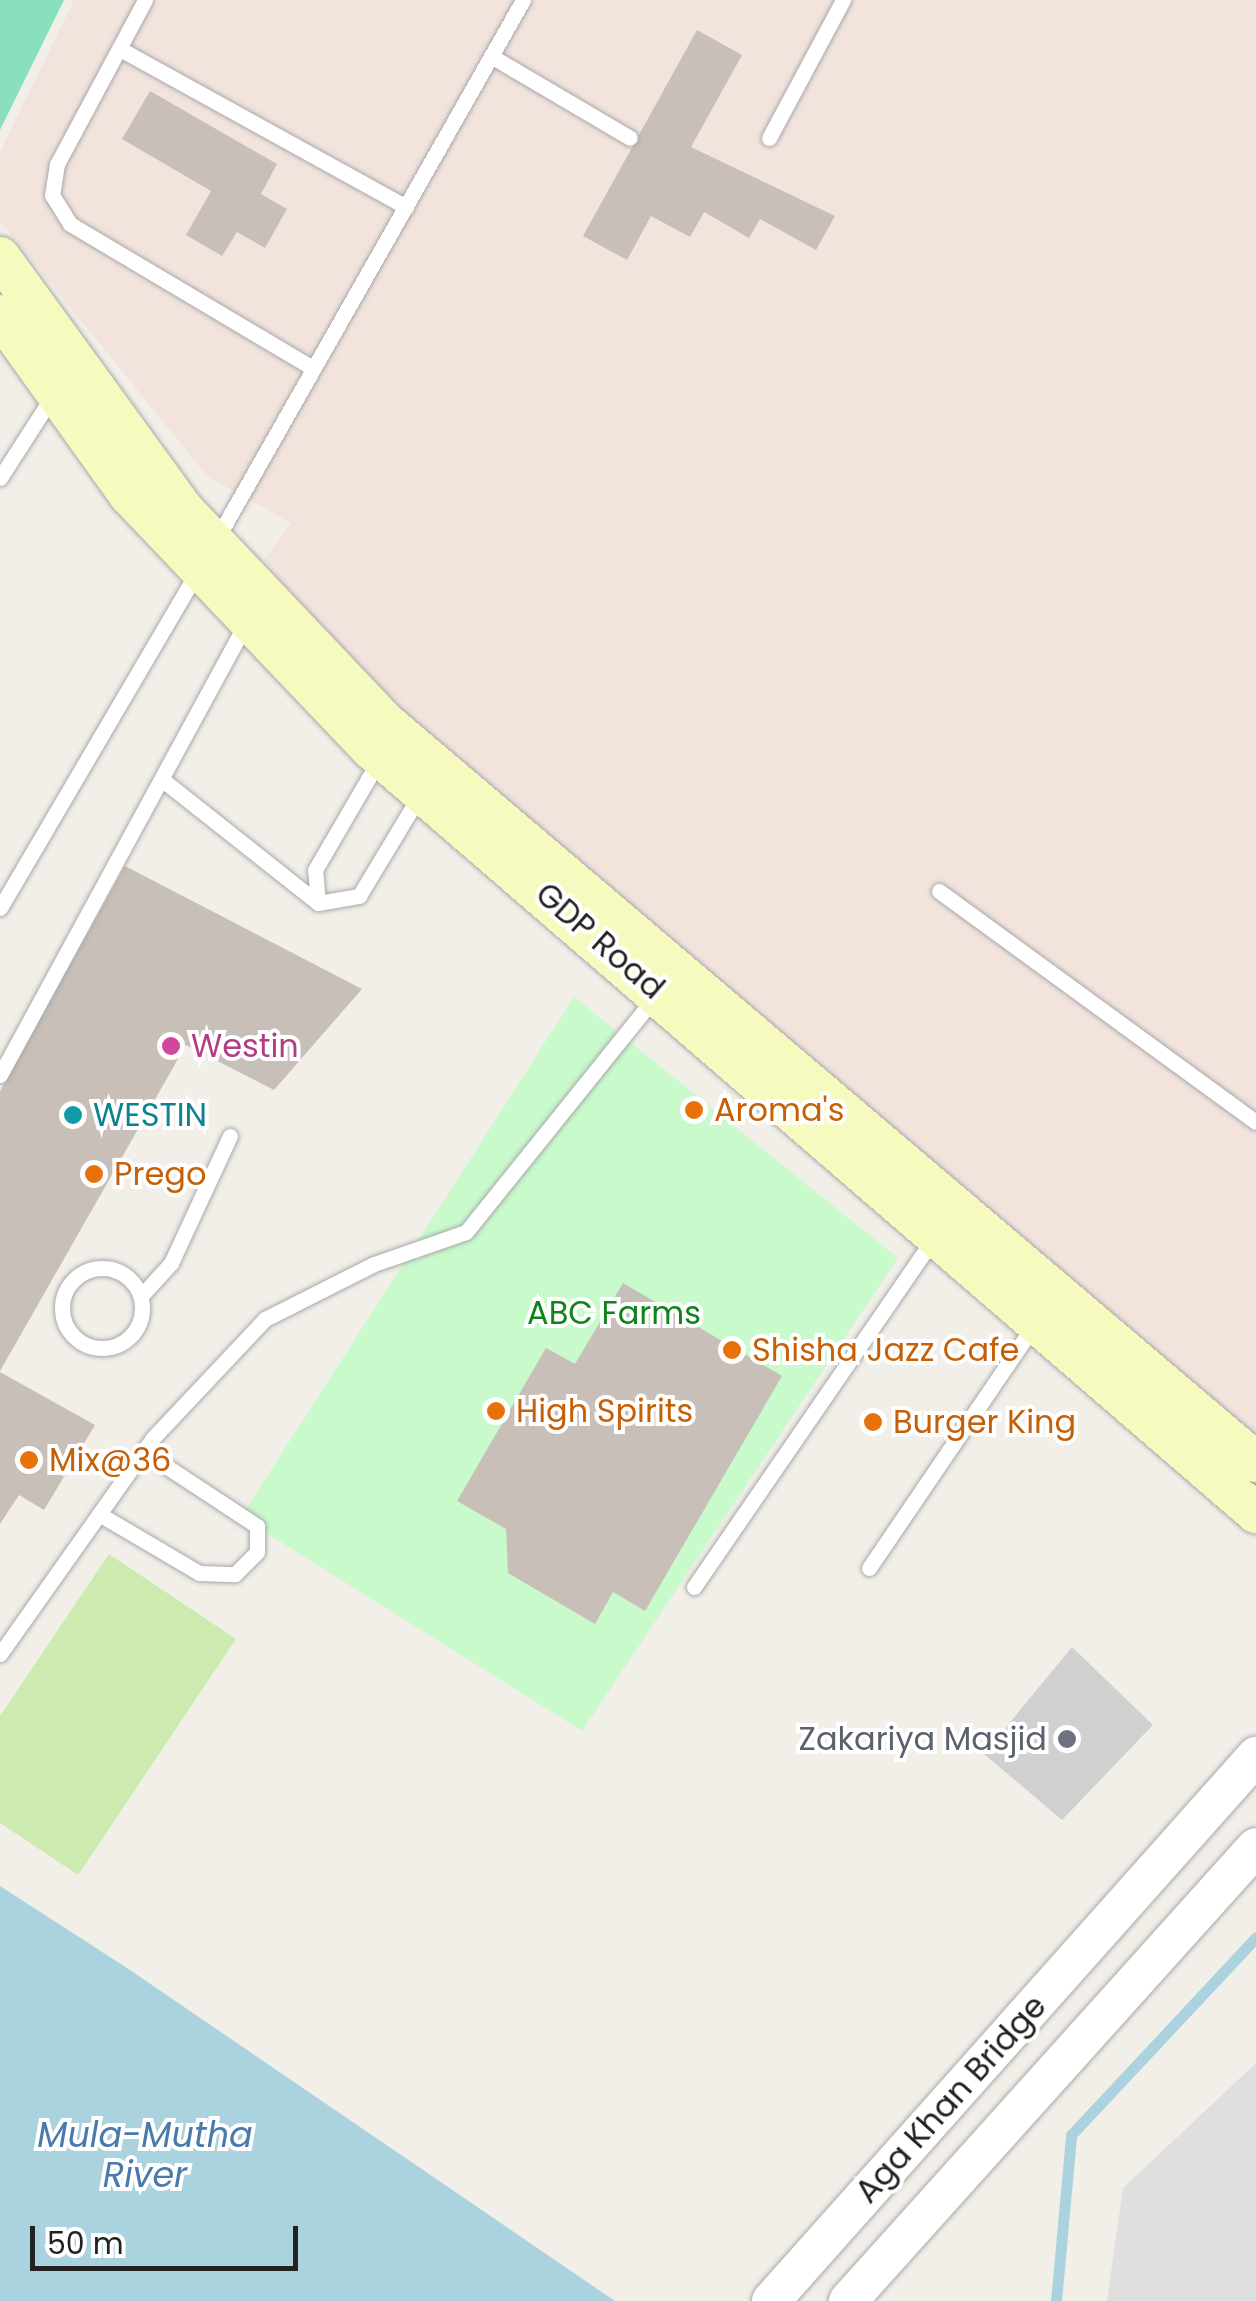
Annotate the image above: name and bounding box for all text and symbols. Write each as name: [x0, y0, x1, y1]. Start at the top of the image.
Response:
street label: GDP Road: [528, 875, 672, 1007]
place label: Westin: [191, 1027, 299, 1065]
marker: Westin: [160, 1035, 182, 1057]
place label: Aroma's: [714, 1091, 844, 1129]
place label: WESTIN: [93, 1096, 207, 1134]
marker: Aroma's: [683, 1099, 705, 1121]
marker: WESTIN: [62, 1104, 84, 1126]
place label: Prego: [114, 1155, 206, 1193]
marker: Prego: [83, 1163, 105, 1185]
park label: ABC Farms: [527, 1294, 701, 1332]
place label: Shisha Jazz Cafe: [752, 1331, 1019, 1369]
marker: Shisha Jazz Cafe: [721, 1339, 743, 1361]
place label: High Spirits: [516, 1392, 693, 1430]
marker: High Spirits: [485, 1400, 507, 1422]
place label: Burger King: [893, 1403, 1076, 1441]
marker: Burger King: [862, 1411, 884, 1433]
place label: Mix@36: [49, 1441, 171, 1479]
marker: Mix@36: [18, 1449, 40, 1471]
place label: Zakariya Masjid: [799, 1720, 1047, 1758]
marker: Zakariya Masjid: [1056, 1728, 1078, 1750]
street label: Aga Khan Bridge: [848, 1987, 1054, 2211]
water label: Mula-Mutha River: [37, 2114, 253, 2196]
scale bar: [35, 2206, 302, 2268]
text: 50 m: [47, 2222, 124, 2265]

